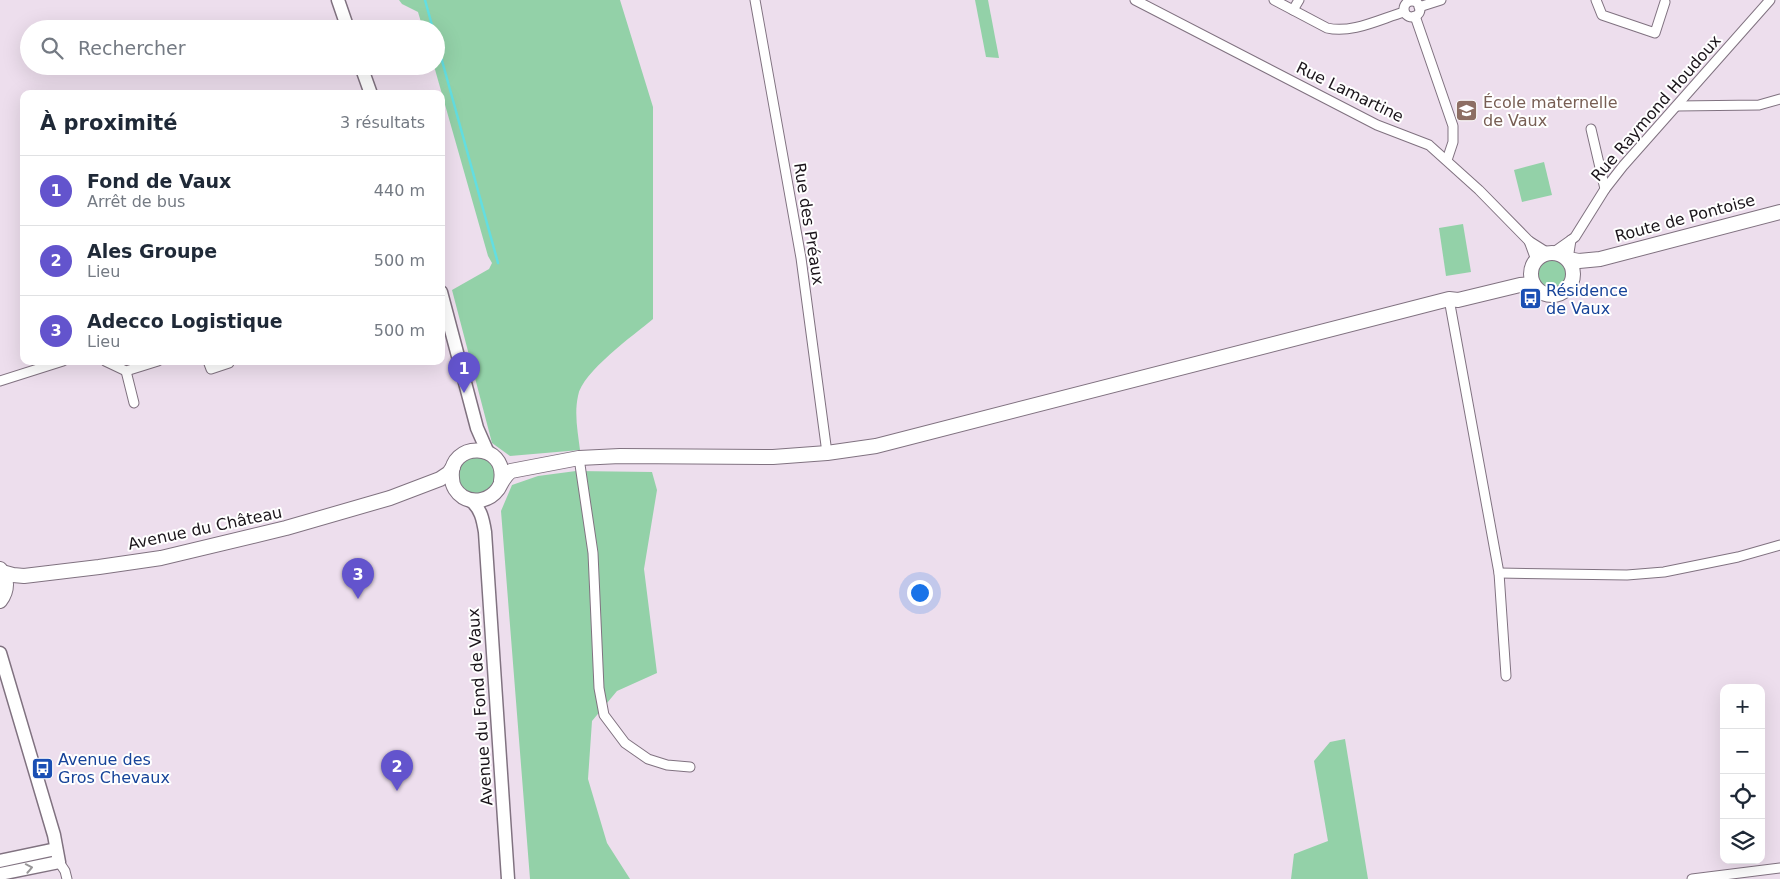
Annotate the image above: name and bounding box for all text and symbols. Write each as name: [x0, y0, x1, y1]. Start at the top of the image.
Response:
search box: [20, 20, 445, 75]
street label: Rue Raymond Houdoux: [1587, 31, 1725, 185]
icon: search: [38, 34, 66, 62]
text: Rechercher: [78, 37, 186, 59]
street label: Rue Lamartine: [1293, 58, 1407, 126]
place label: École maternelle de Vaux: [1483, 93, 1618, 130]
school or university icon: École maternelle de Vaux: [1455, 99, 1479, 123]
text: À proximité: [40, 111, 177, 135]
text: 3 résultats: [340, 113, 425, 132]
street label: Rue des Préaux: [790, 161, 828, 287]
text: Fond de Vaux: [87, 170, 231, 192]
text: 1: [50, 181, 62, 200]
text: 440 m: [374, 181, 425, 200]
street label: Route de Pontoise: [1613, 190, 1757, 246]
text: Arrêt de bus: [87, 192, 185, 211]
text: Ales Groupe: [87, 240, 217, 262]
text: 2: [50, 251, 62, 270]
text: 500 m: [374, 251, 425, 270]
text: Lieu: [87, 262, 120, 281]
place label: Résidence de Vaux: [1546, 281, 1628, 318]
bus stop icon: Résidence de Vaux: [1518, 287, 1542, 311]
text: Adecco Logistique: [87, 310, 283, 332]
text: 3: [50, 321, 62, 340]
text: 500 m: [374, 321, 425, 340]
text: Lieu: [87, 332, 120, 351]
pin: 1: [448, 352, 480, 393]
street label: Avenue du Château: [126, 502, 284, 554]
pin: 3: [342, 558, 374, 599]
your location: [907, 580, 933, 606]
street label: Avenue du Fond de Vaux: [464, 608, 496, 806]
map controls: [1720, 684, 1765, 864]
button: +: [1720, 684, 1765, 729]
button: −: [1720, 729, 1765, 774]
place label: Avenue des Gros Chevaux: [58, 750, 170, 787]
pin: 2: [381, 750, 413, 791]
bus stop icon: Avenue des Gros Chevaux: [30, 756, 54, 780]
button: locate: [1720, 774, 1765, 819]
button: layers: [1720, 819, 1765, 864]
one-way arrow: [25, 863, 34, 874]

